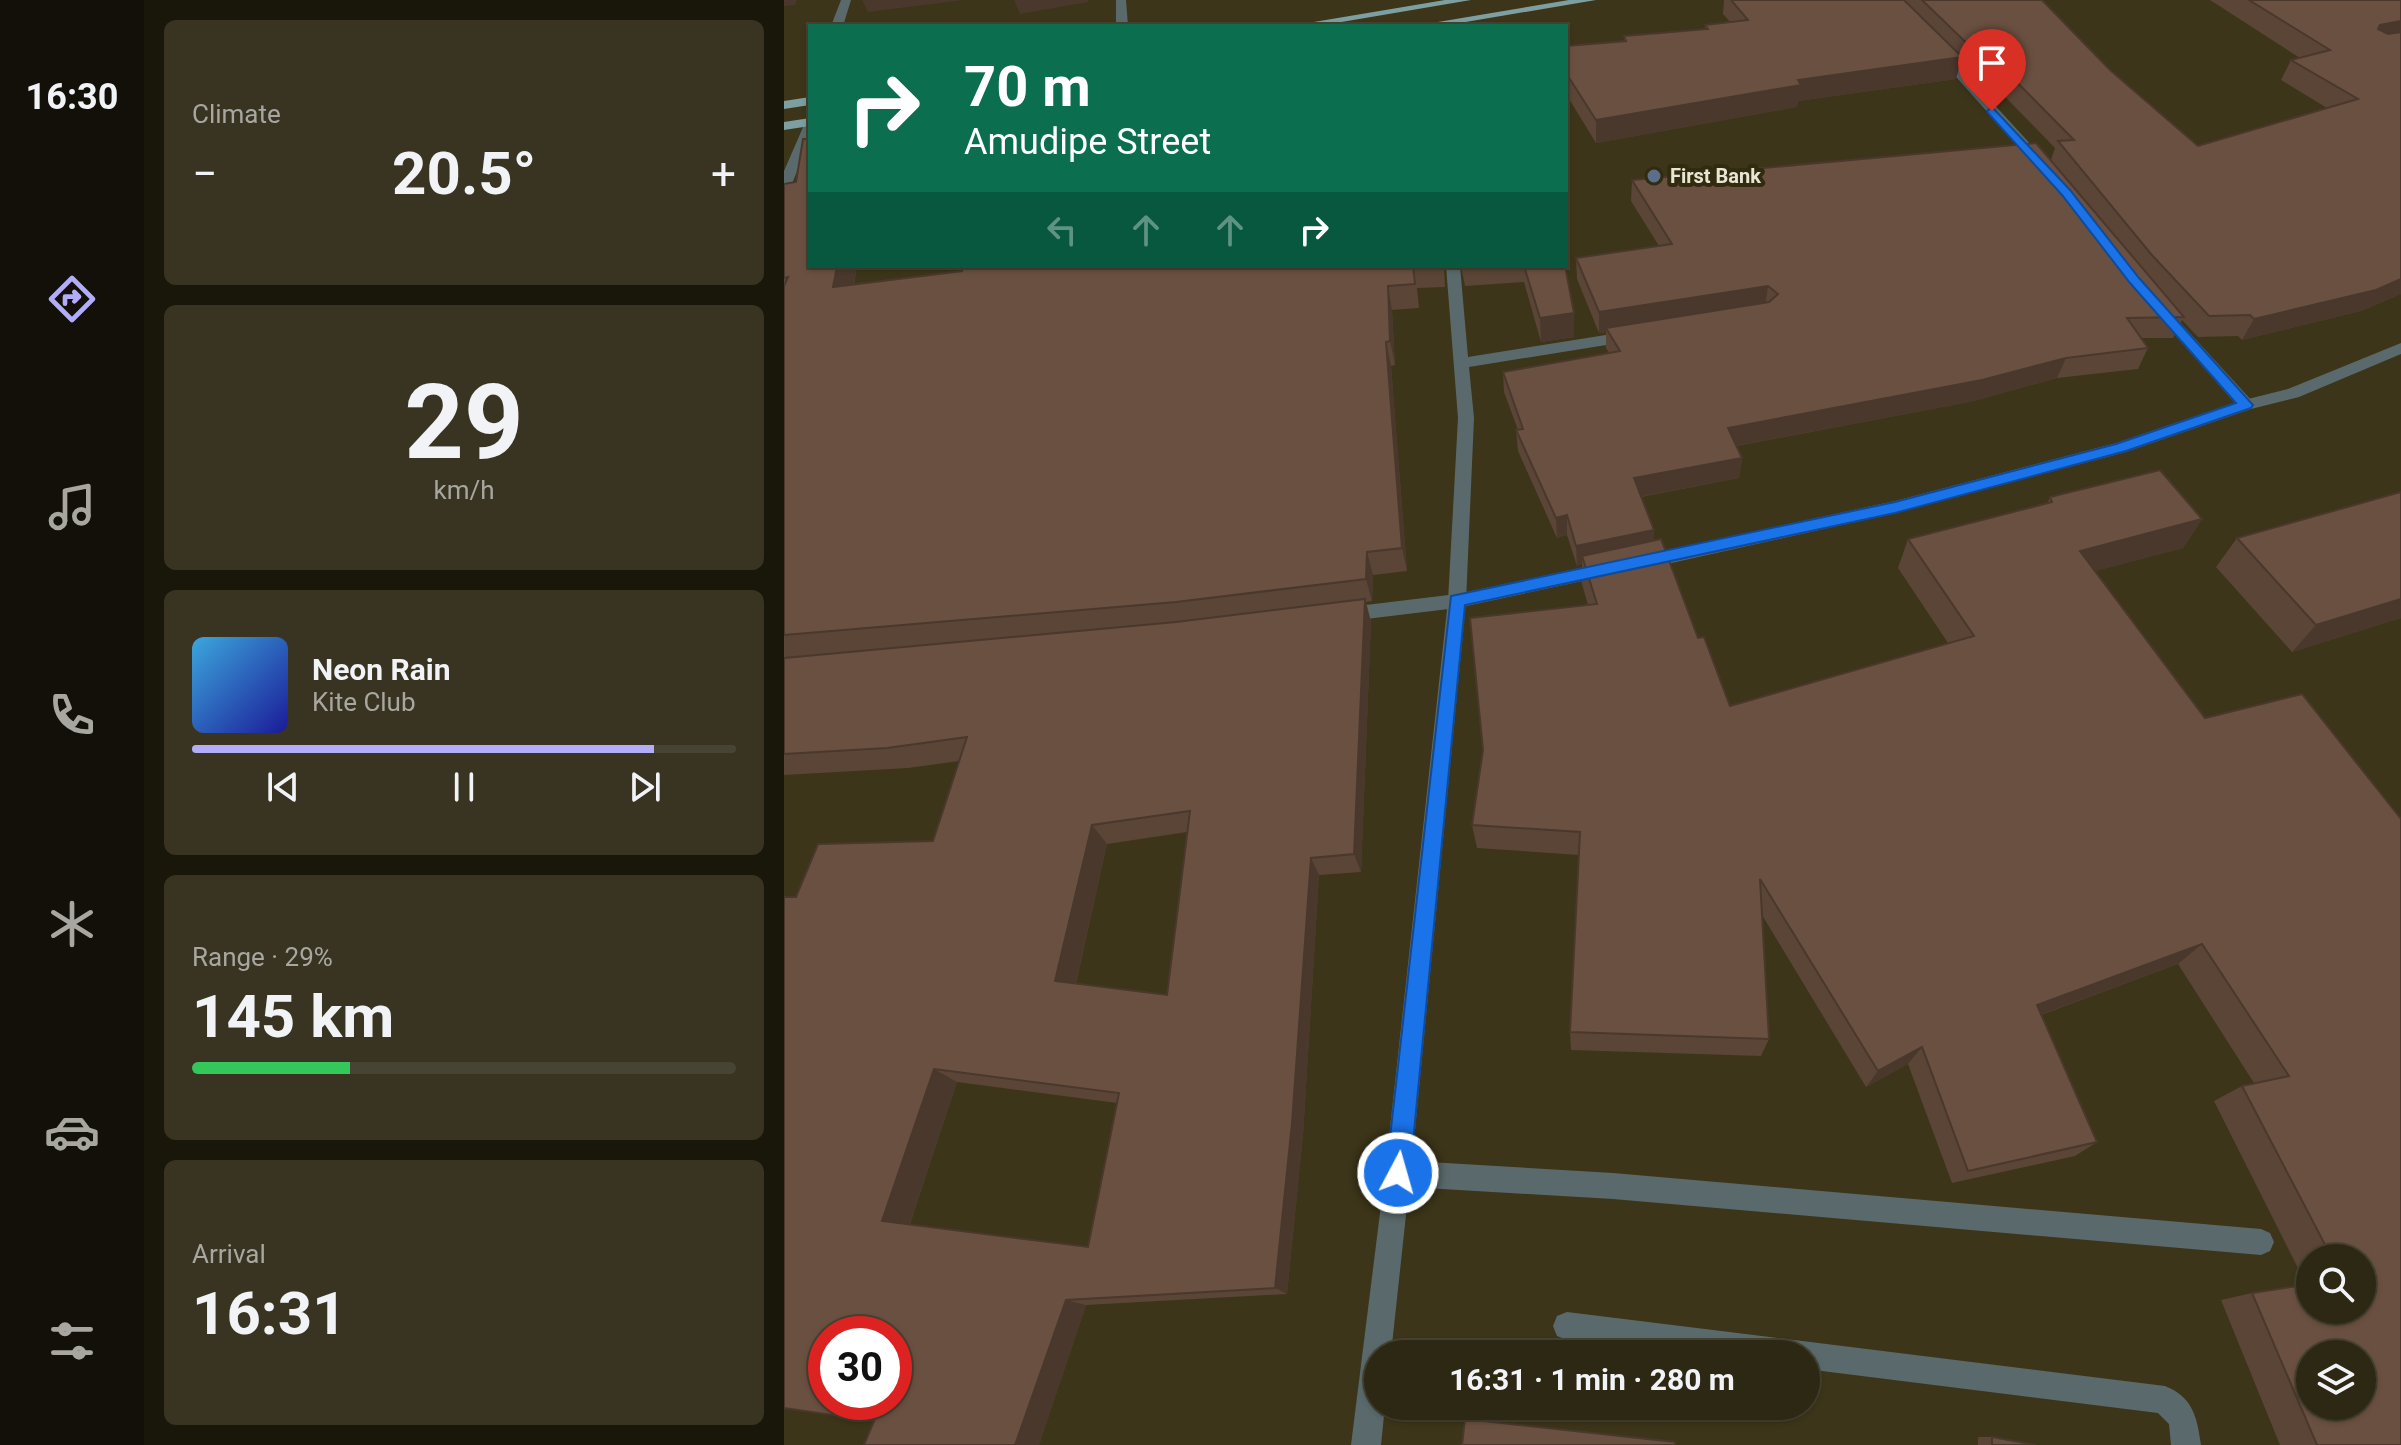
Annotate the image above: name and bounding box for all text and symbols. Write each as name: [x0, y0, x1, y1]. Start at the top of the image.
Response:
pin: [1958, 29, 2026, 111]
icon: arrive: [1970, 41, 2014, 85]
text: 70 m: [964, 54, 1091, 120]
icon: right: [832, 56, 936, 160]
text: 16:30: [26, 76, 118, 118]
text: Climate: [192, 99, 281, 129]
text: Amudipe Street: [964, 121, 1211, 163]
text: 20.5°: [392, 138, 536, 209]
text: −: [192, 148, 217, 200]
text: +: [711, 148, 736, 200]
place label: First Bank: [1670, 164, 1761, 188]
marker: First Bank: [1645, 167, 1663, 185]
icon: left: [1040, 208, 1084, 252]
icon: ahead: [1124, 208, 1168, 252]
icon: ahead: [1208, 208, 1252, 252]
icon: right: [1292, 208, 1336, 252]
icon: directions: [44, 271, 100, 327]
text: 29: [404, 362, 524, 483]
text: km/h: [433, 475, 495, 505]
icon: music: [44, 479, 100, 535]
text: Neon Rain: [312, 652, 451, 687]
icon: phone: [44, 687, 100, 743]
text: Kite Club: [312, 687, 416, 717]
icon: previous: [261, 765, 305, 809]
icon: pause: [442, 765, 486, 809]
icon: next: [623, 765, 667, 809]
icon: climate: [44, 896, 100, 952]
text: Range · 29%: [192, 942, 333, 972]
text: 145 km: [192, 981, 394, 1052]
icon: car: [44, 1104, 100, 1160]
position arrow: [1356, 1131, 1440, 1215]
text: Arrival: [192, 1239, 266, 1269]
map controls: [2296, 1244, 2376, 1420]
button: search: [2296, 1244, 2376, 1324]
text: 16:31: [192, 1278, 347, 1349]
icon: filters: [44, 1313, 100, 1369]
speed limit sign: 30: [808, 1316, 912, 1420]
button: layers: [2296, 1340, 2376, 1420]
text: 16:31 · 1 min · 280 m: [1449, 1362, 1735, 1397]

